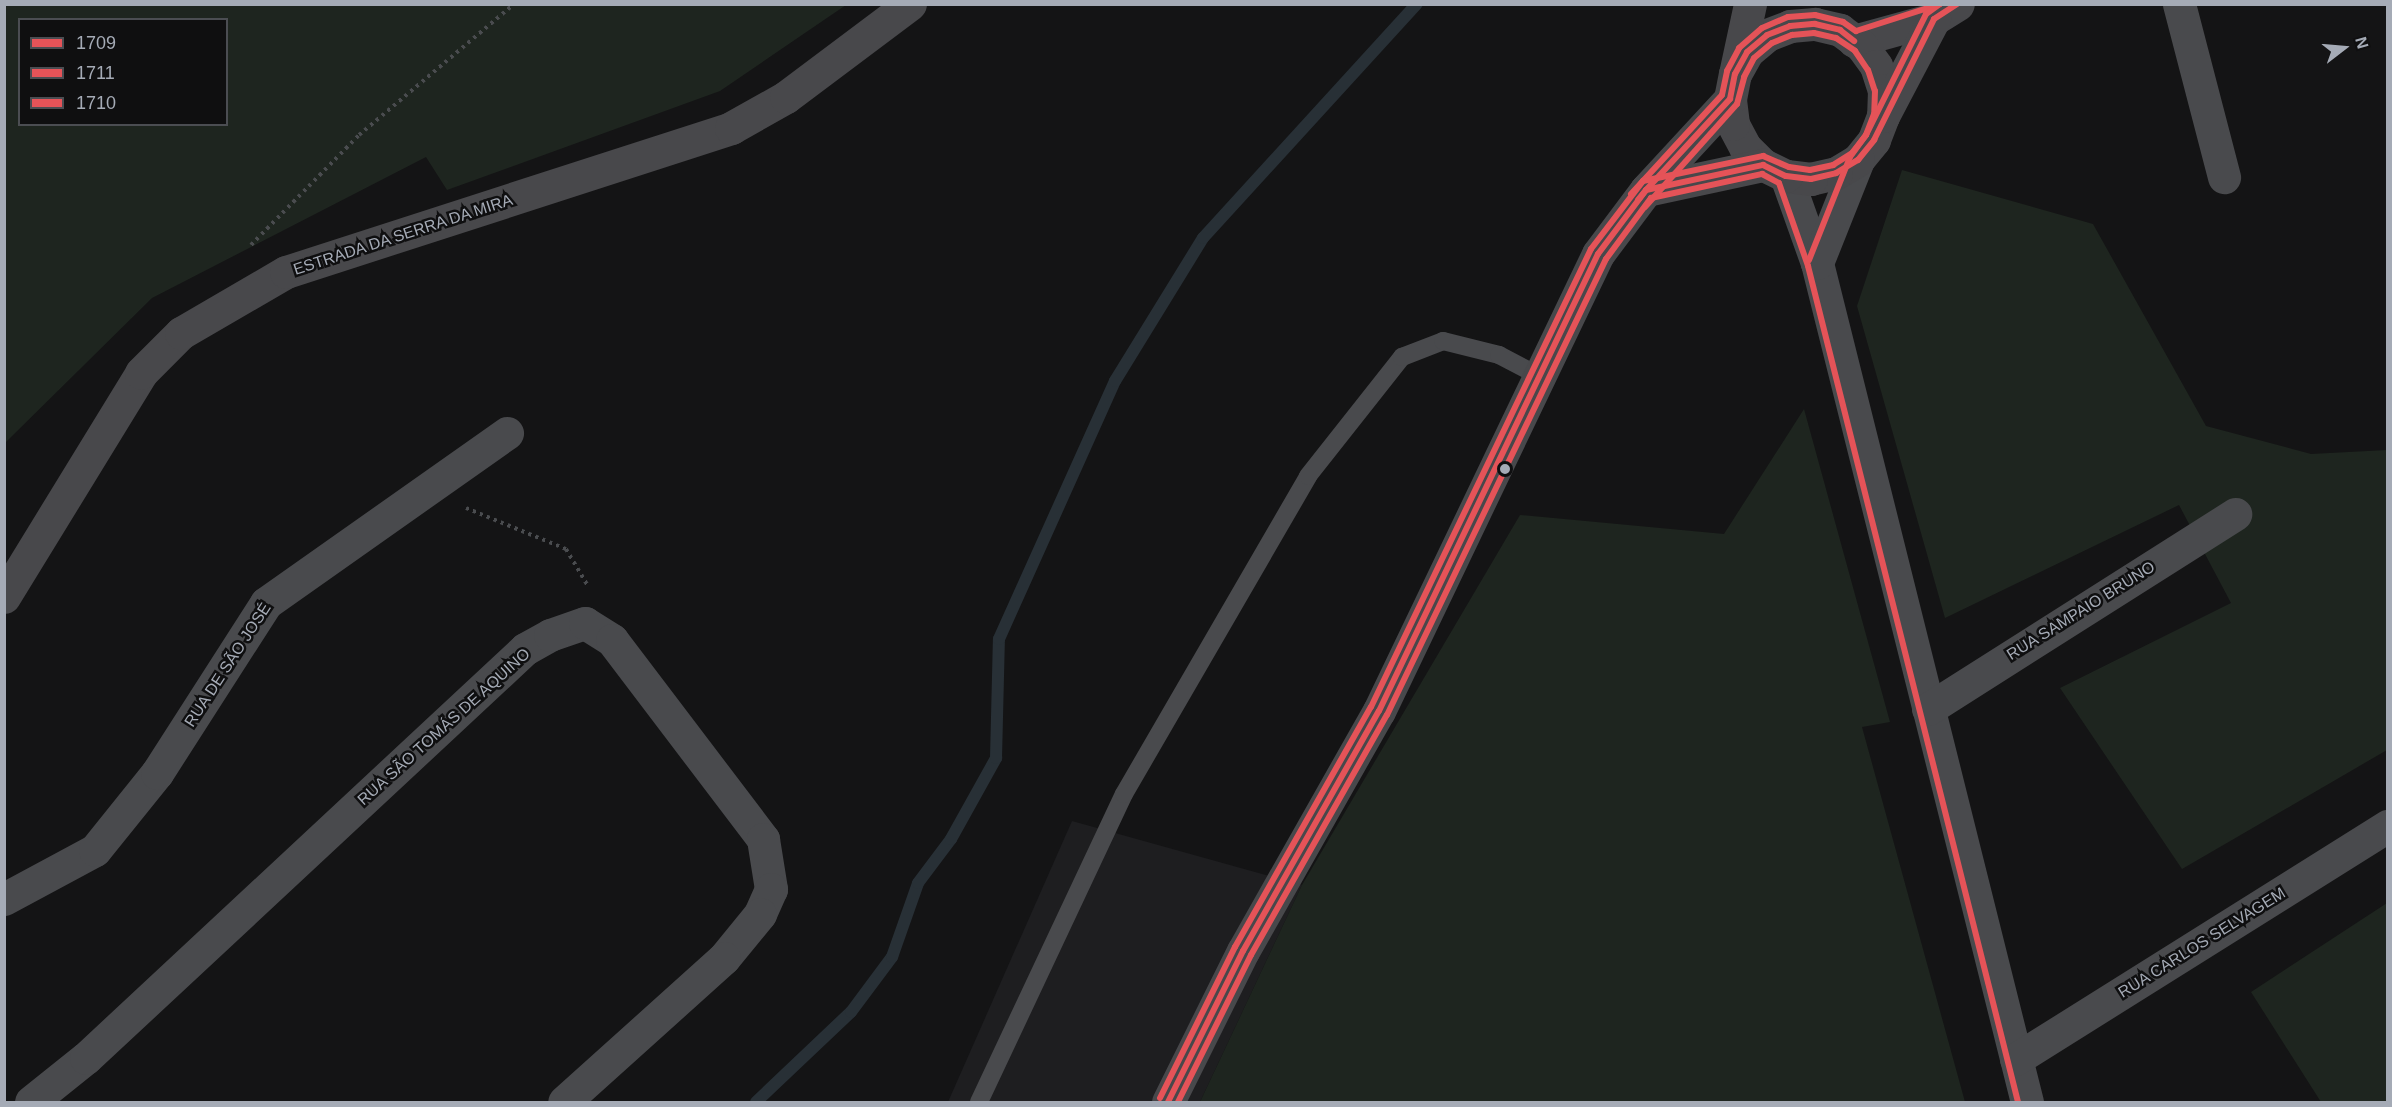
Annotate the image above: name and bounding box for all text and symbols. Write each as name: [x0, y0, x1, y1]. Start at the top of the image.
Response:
legend: [18, 18, 228, 126]
north arrow: [2314, 18, 2374, 78]
text: 1709: [76, 33, 116, 53]
text: N: [2352, 35, 2372, 51]
text: 1711: [76, 63, 115, 83]
text: 1710: [76, 93, 116, 113]
street label: ESTRADA DA SERRA DA MIRA: [289, 190, 517, 280]
unlabelled marker: [1499, 463, 1511, 475]
street label: RUA SAMPAIO BRUNO: [2003, 557, 2159, 665]
street label: RUA DE SÃO JOSÉ: [180, 599, 276, 731]
street label: RUA SÃO TOMÁS DE AQUINO: [353, 644, 535, 810]
street label: RUA CARLOS SELVAGEM: [2115, 883, 2289, 1003]

